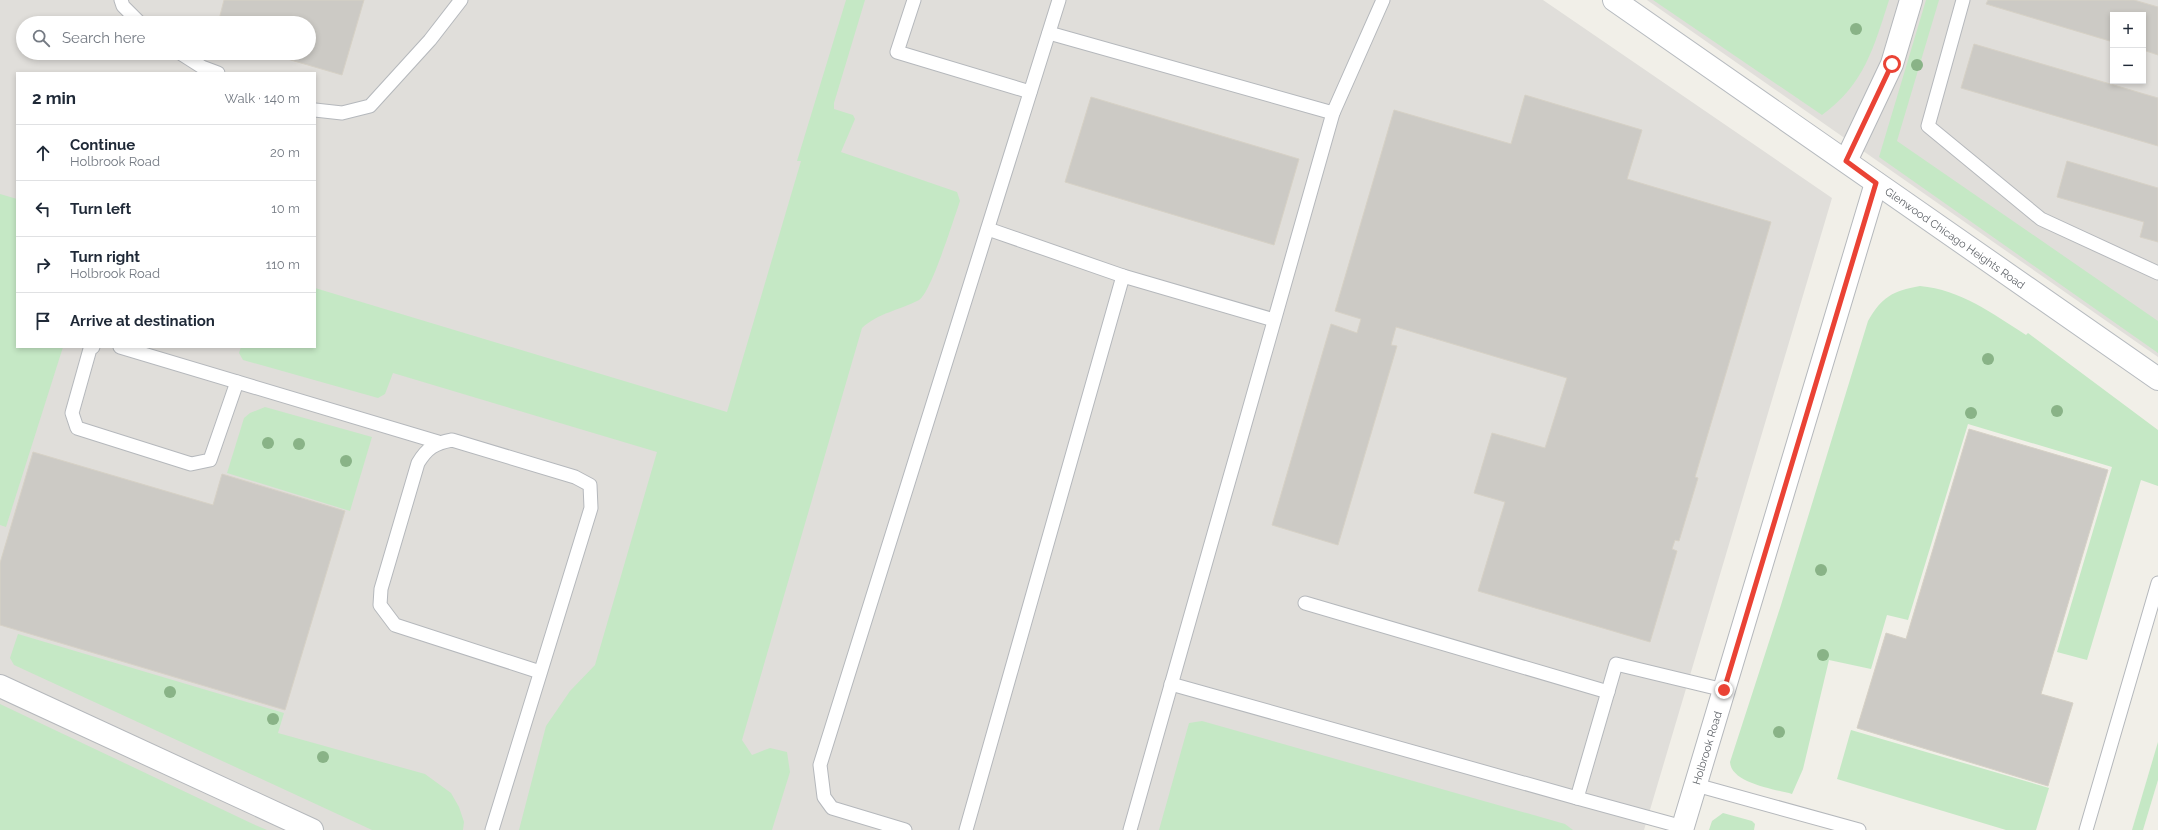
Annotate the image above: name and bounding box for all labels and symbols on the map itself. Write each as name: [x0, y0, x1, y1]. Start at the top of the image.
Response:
route start: [1883, 55, 1901, 73]
street label: Glenwood Chicago Heights Road: [1882, 185, 2027, 292]
route end: [1715, 681, 1733, 699]
street label: Holbrook Road: [1690, 710, 1725, 786]

